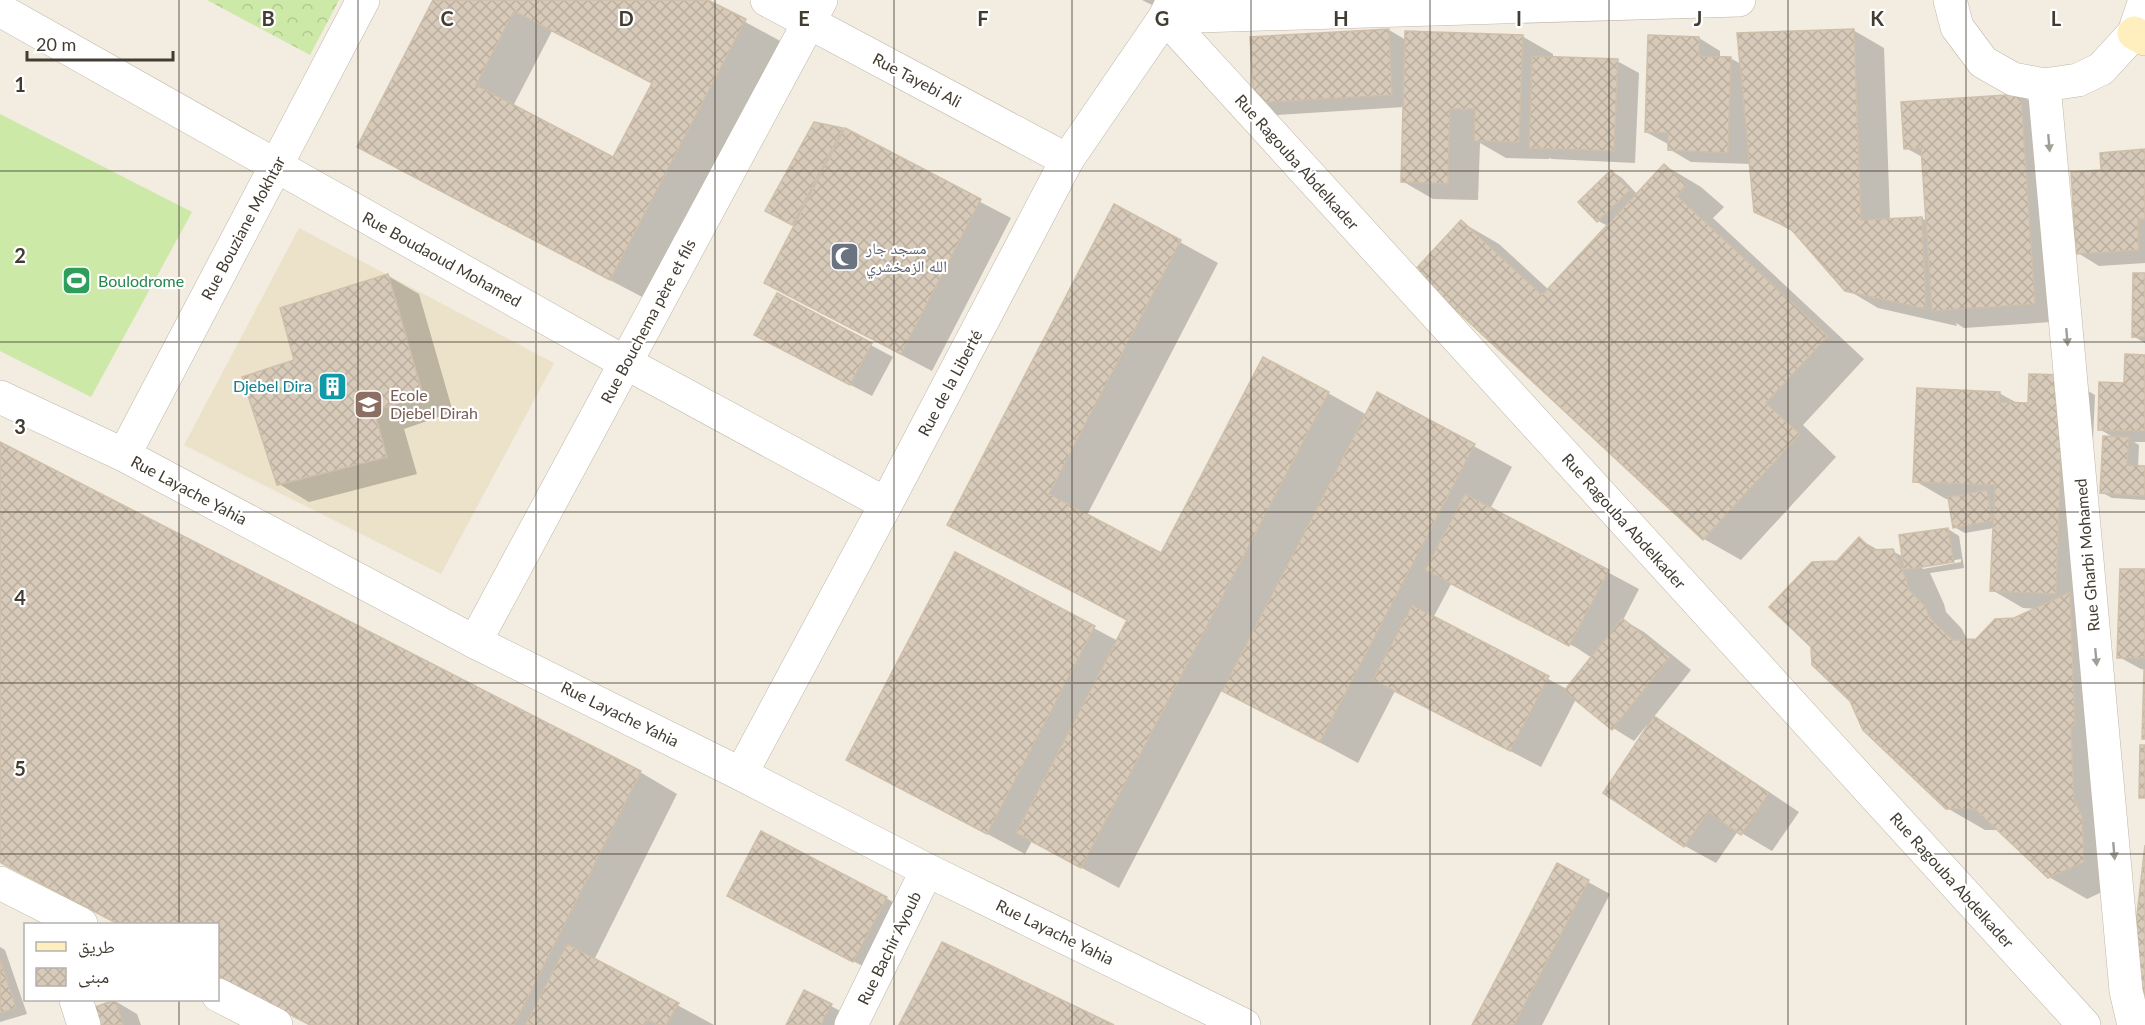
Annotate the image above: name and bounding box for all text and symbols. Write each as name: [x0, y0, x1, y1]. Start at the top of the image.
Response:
text: B: [261, 6, 275, 30]
text: C: [440, 6, 454, 30]
text: D: [618, 6, 634, 30]
text: E: [798, 6, 810, 30]
text: F: [977, 6, 989, 30]
text: G: [1155, 6, 1169, 30]
text: H: [1333, 6, 1349, 30]
text: I: [1516, 6, 1522, 30]
text: J: [1694, 6, 1702, 30]
text: K: [1870, 6, 1884, 30]
text: L: [2051, 6, 2062, 30]
scale bar: [27, 24, 172, 62]
text: 20 m: [36, 33, 76, 55]
street label: Rue Tayebi Ali: [870, 48, 965, 111]
text: 1: [14, 72, 26, 96]
street label: Rue Ragouba Abdelkader: [1231, 90, 1363, 234]
one-way arrow: [2044, 134, 2054, 153]
street label: Rue Bouziane Mokhtar: [197, 153, 289, 303]
street label: Rue Boudaoud Mohamed: [360, 207, 525, 310]
street label: Rue Bouchema père et fils: [596, 235, 699, 406]
place label: مسجد جار الله الزمخشري: [865, 238, 947, 279]
mosque icon: مسجد جار الله الزمخشري: [829, 241, 861, 273]
text: 2: [14, 243, 26, 267]
sports icon: Boulodrome: [61, 265, 93, 297]
place label: Boulodrome: [98, 271, 184, 290]
street label: Rue de la Liberté: [913, 326, 986, 439]
one-way arrow: [2062, 328, 2072, 347]
building icon: Djebel Dira: [317, 370, 349, 402]
place label: Djebel Dira: [233, 376, 312, 395]
place label: Ecole Djebel Dirah: [390, 385, 478, 422]
school or university icon: Ecole Djebel Dirah: [353, 388, 385, 420]
text: 3: [14, 414, 26, 438]
street label: Rue Ragouba Abdelkader: [1558, 449, 1690, 593]
street label: Rue Layache Yahia: [128, 451, 250, 528]
street label: Rue Gharbi Mohamed: [2070, 478, 2103, 632]
text: 4: [14, 585, 26, 609]
one-way arrow: [2091, 648, 2101, 667]
street label: Rue Layache Yahia: [558, 677, 682, 750]
text: 5: [14, 756, 26, 780]
street label: Rue Ragouba Abdelkader: [1886, 808, 2018, 952]
one-way arrow: [2109, 842, 2119, 861]
street label: Rue Bachir Ayoub: [853, 888, 924, 1008]
street label: Rue Layache Yahia: [993, 895, 1117, 968]
legend: [24, 923, 219, 1001]
text: طريق: [78, 935, 115, 958]
text: مبنى: [78, 965, 109, 988]

